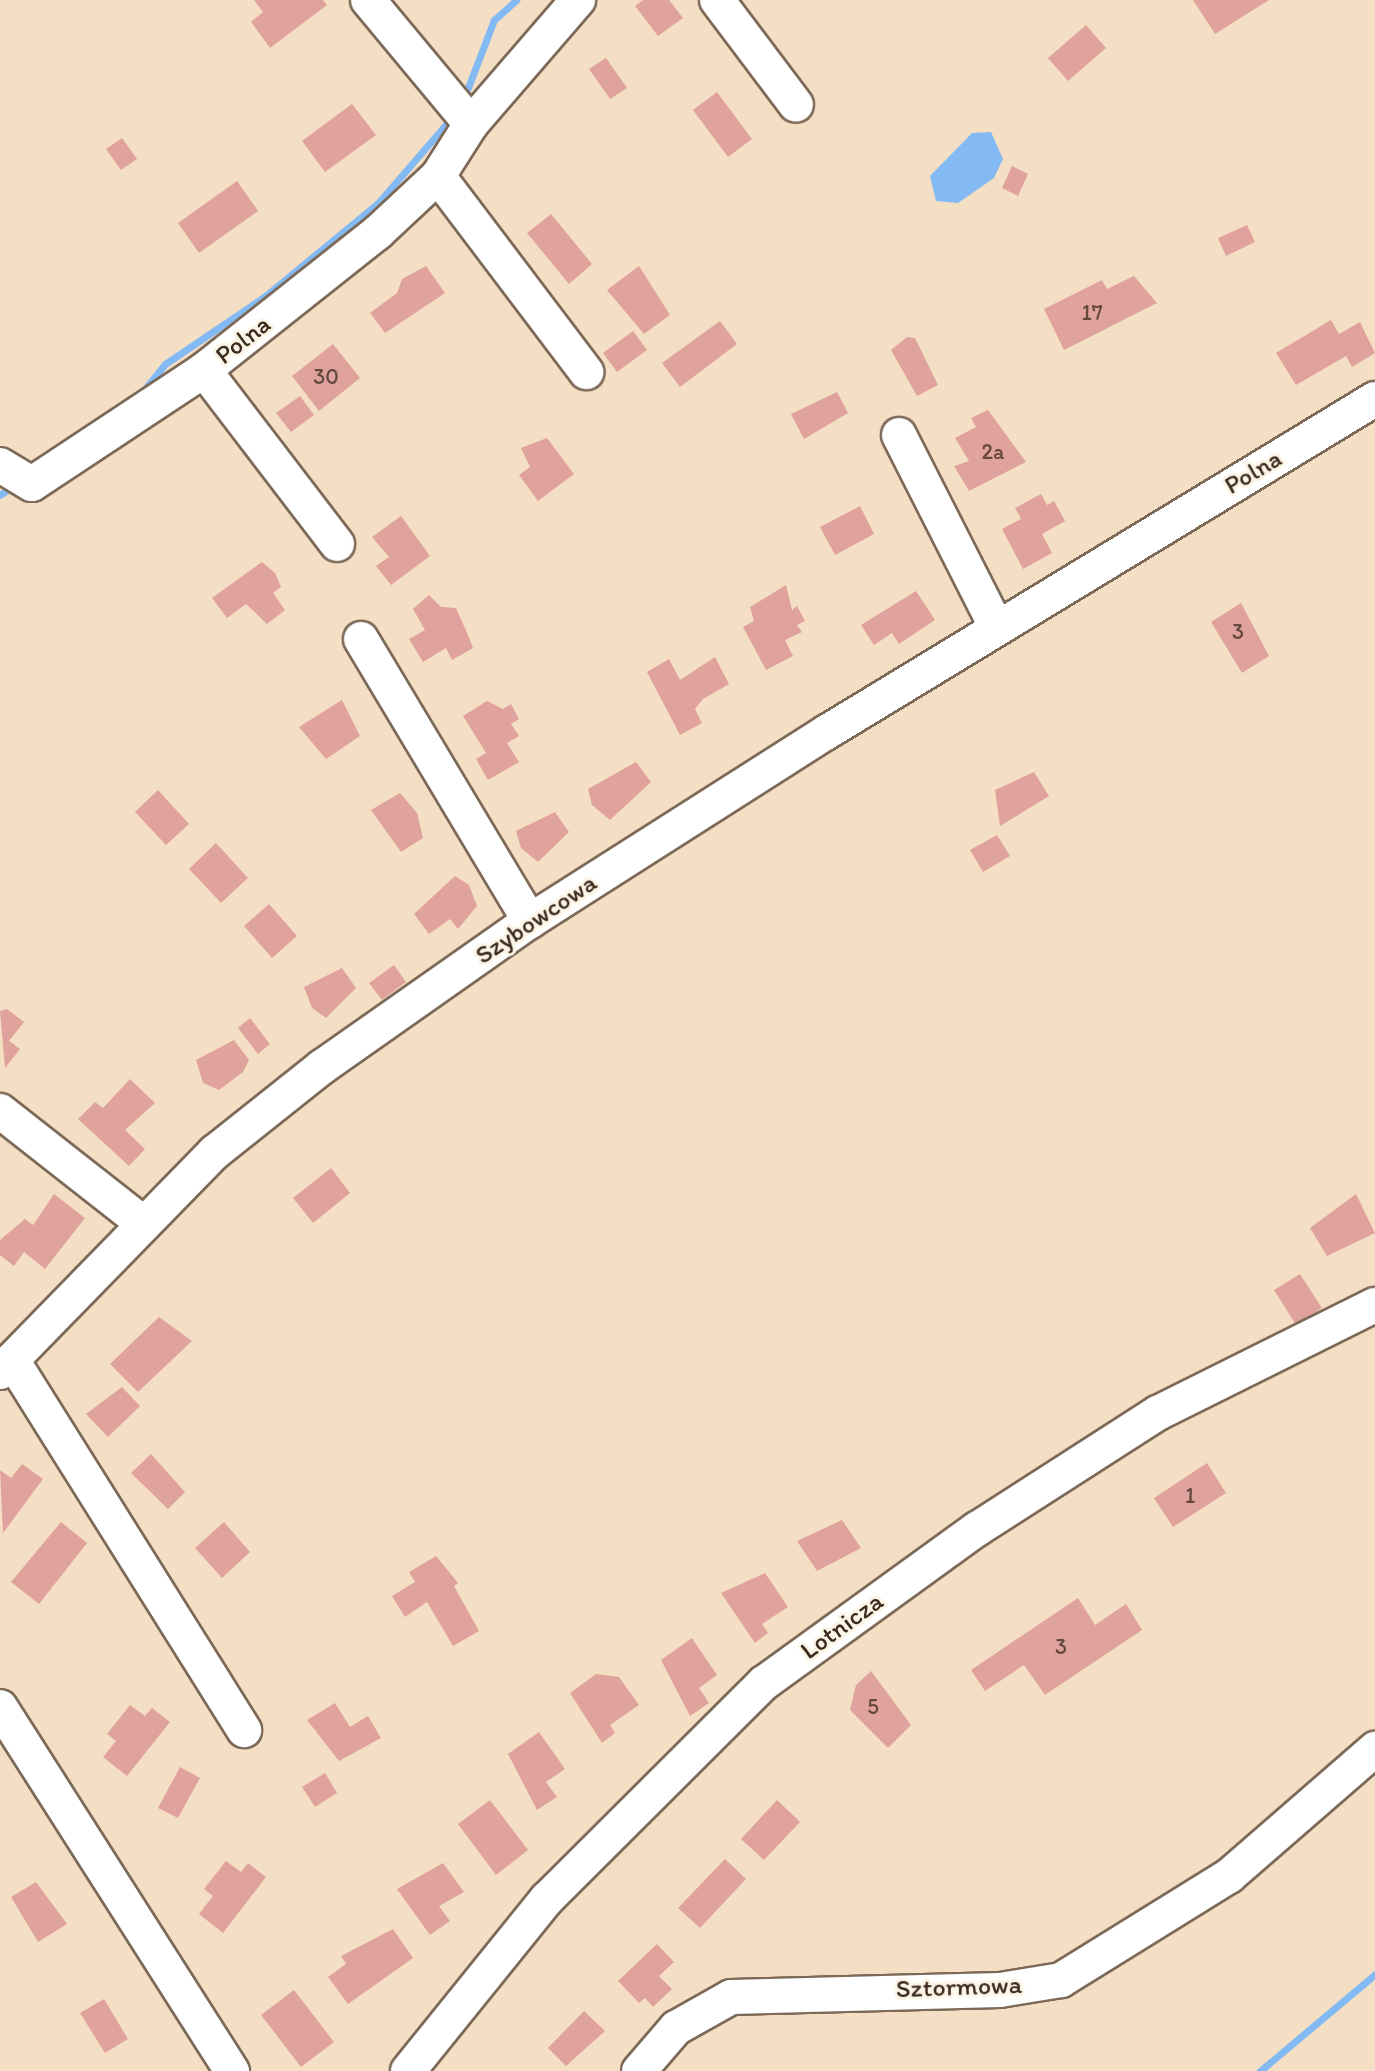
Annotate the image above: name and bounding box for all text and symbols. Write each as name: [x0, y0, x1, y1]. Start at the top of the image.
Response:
house number: 17: [1081, 300, 1103, 326]
street label: Polna: [209, 309, 277, 371]
house number: 30: [313, 364, 339, 390]
house number: 2a: [981, 439, 1005, 465]
street label: Polna: [1219, 443, 1287, 501]
house number: 3: [1232, 619, 1244, 645]
street label: Szybowcowa: [469, 867, 603, 971]
house number: 1: [1185, 1483, 1195, 1509]
street label: Lotnicza: [795, 1586, 889, 1666]
house number: 3: [1055, 1634, 1067, 1660]
house number: 5: [867, 1694, 879, 1720]
street label: Sztormowa: [895, 1969, 1023, 2005]

